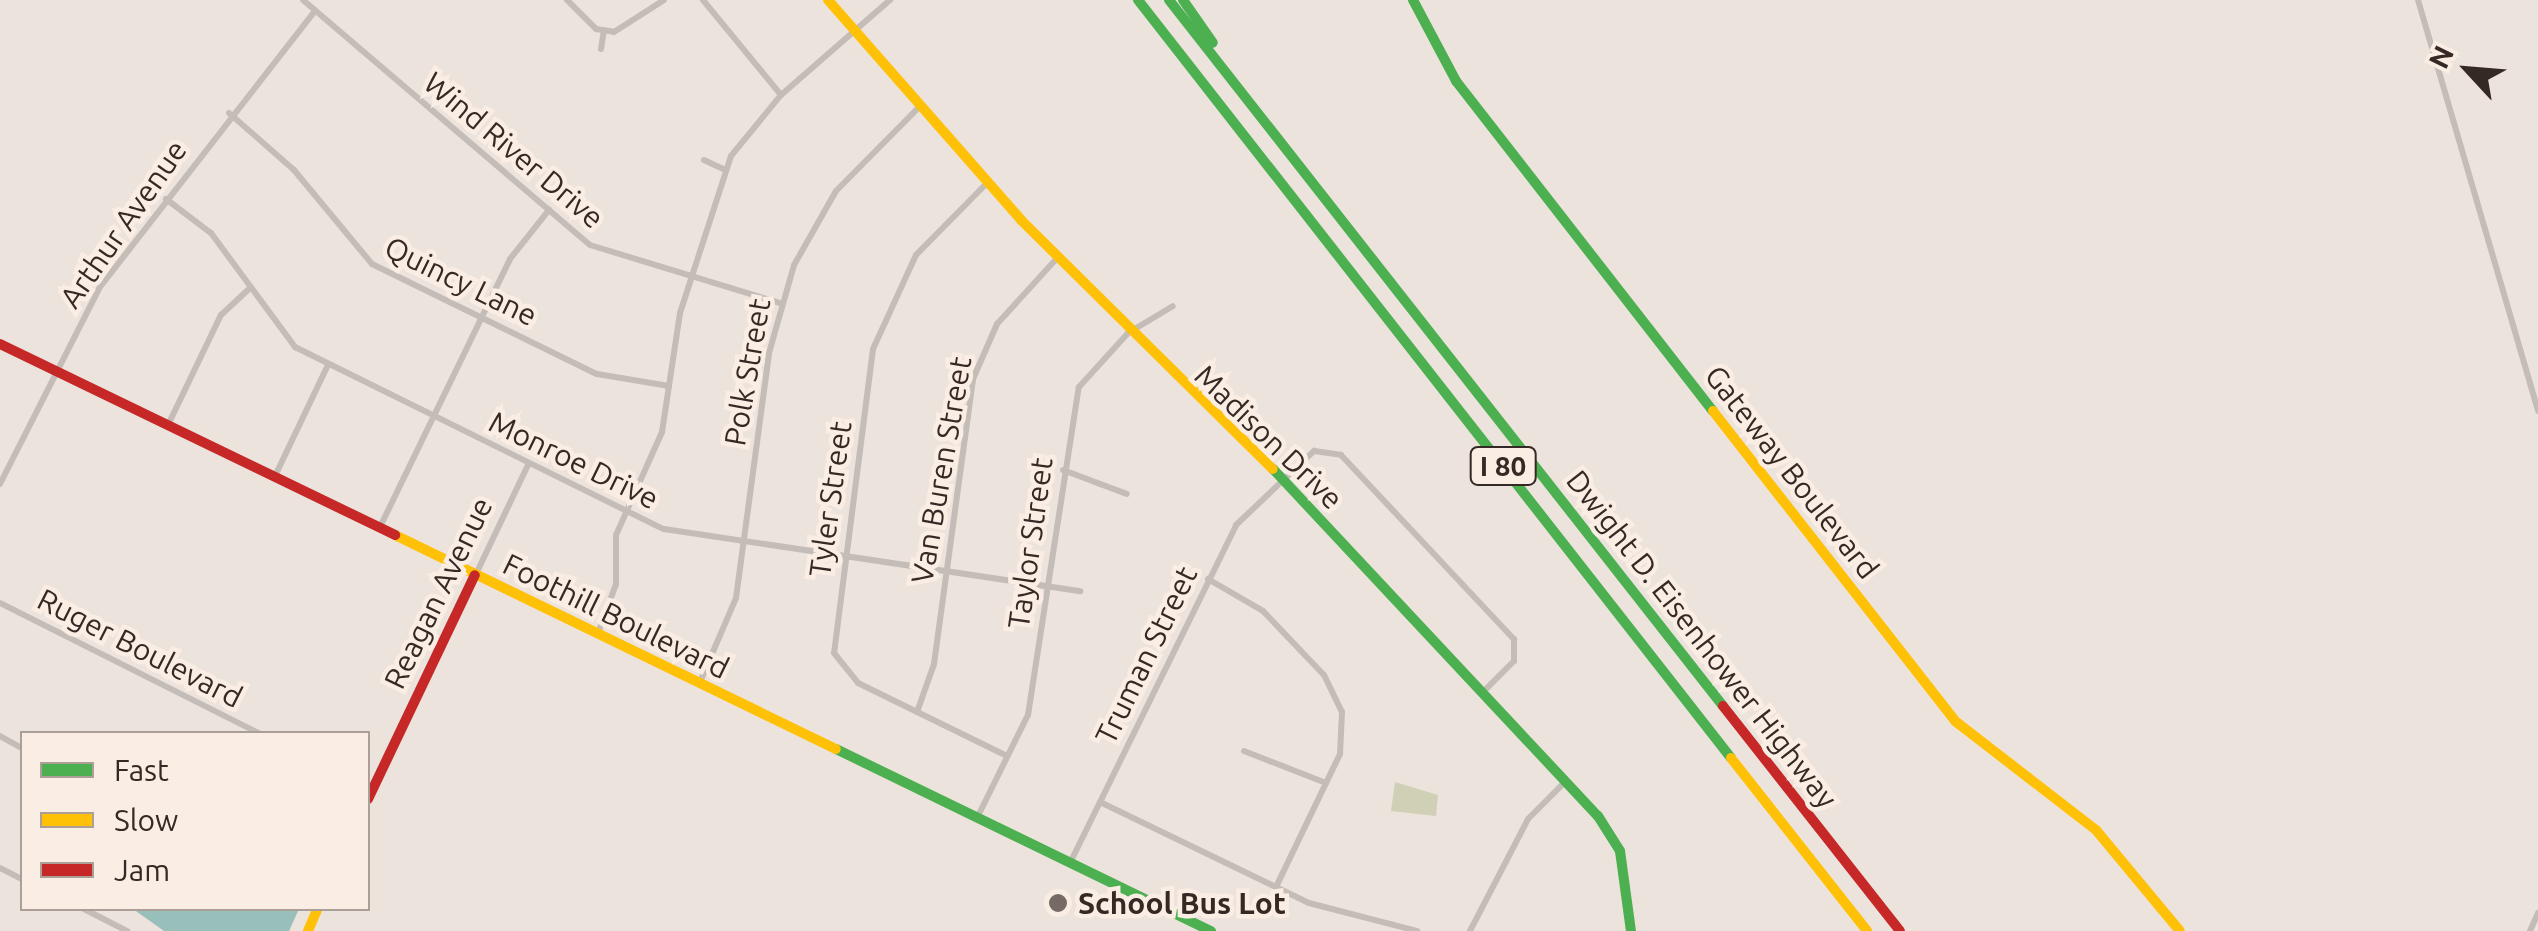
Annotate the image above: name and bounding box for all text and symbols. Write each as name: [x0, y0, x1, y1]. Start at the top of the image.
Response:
north arrow: [2418, 20, 2518, 120]
text: N: [2422, 40, 2459, 73]
street label: Wind River Drive: [417, 64, 611, 236]
street label: Arthur Avenue: [52, 133, 194, 315]
street label: Quincy Lane: [379, 229, 543, 333]
street label: Polk Street: [716, 296, 778, 448]
street label: Van Buren Street: [903, 354, 979, 586]
street label: Madison Drive: [1188, 357, 1350, 517]
street label: Gateway Boulevard: [1698, 358, 1886, 586]
street label: Monroe Drive: [483, 403, 665, 517]
street label: Tyler Street: [801, 419, 859, 579]
road number: I 80: [1468, 443, 1538, 489]
street label: Taylor Street: [1000, 455, 1060, 631]
street label: Dwight D. Eisenhower Highway: [1559, 463, 1845, 815]
street label: Reagan Avenue: [376, 491, 500, 695]
street label: Foothill Boulevard: [497, 546, 735, 686]
street label: Truman Street: [1087, 560, 1205, 750]
street label: Ruger Boulevard: [32, 581, 248, 715]
legend: [20, 731, 370, 911]
text: Fast: [114, 753, 169, 787]
text: Slow: [114, 803, 178, 837]
text: Jam: [114, 853, 170, 887]
place label: School Bus Lot: [1078, 885, 1286, 921]
marker: School Bus Lot: [1047, 892, 1069, 914]

